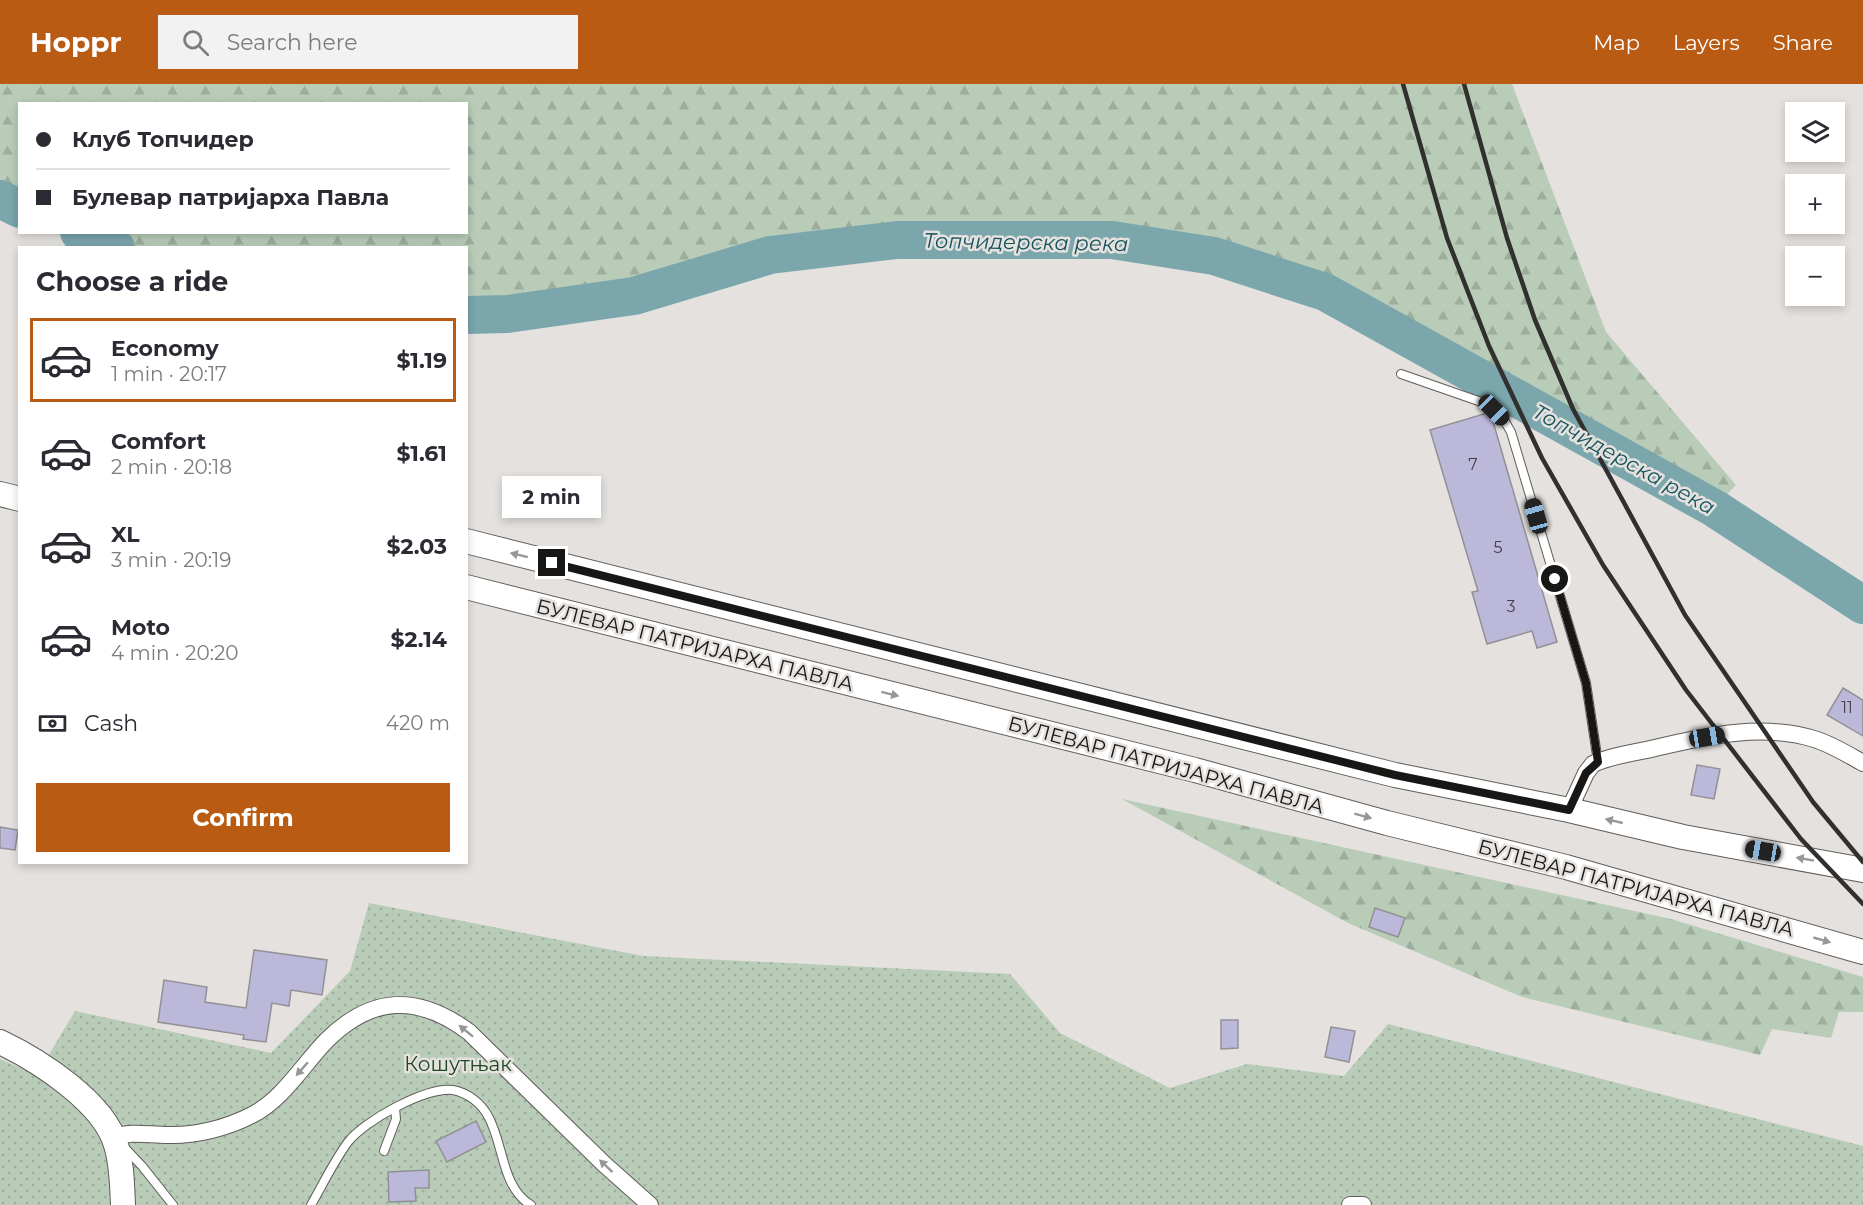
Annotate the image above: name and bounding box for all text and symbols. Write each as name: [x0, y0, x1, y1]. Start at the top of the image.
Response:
search box: [158, 15, 578, 69]
text: Hoppr: [30, 25, 122, 59]
icon: search: [179, 26, 212, 59]
text: Search here: [227, 29, 358, 56]
text: Map: [1593, 30, 1640, 55]
text: Layers: [1673, 30, 1740, 55]
text: Share: [1773, 30, 1833, 55]
map controls: [1785, 102, 1845, 306]
button: layers: [1785, 102, 1845, 162]
text: Клуб Топчидер: [72, 126, 254, 153]
button: +: [1785, 174, 1845, 234]
text: Булевар патријарха Павла: [72, 184, 389, 211]
water label: Топчидерска река: [924, 228, 1128, 256]
button: −: [1785, 246, 1845, 306]
text: Choose a ride: [36, 265, 228, 298]
icon: car: [39, 333, 93, 387]
text: Economy: [111, 335, 219, 362]
text: $1.19: [397, 347, 447, 374]
text: 1 min · 20:17: [111, 362, 227, 386]
car: [1475, 391, 1513, 429]
water label: Топчидерска река: [1528, 398, 1720, 520]
icon: car: [39, 426, 93, 480]
text: Comfort: [111, 428, 206, 455]
text: $1.61: [396, 440, 447, 467]
text: 2 min · 20:18: [111, 455, 232, 479]
house number: 7: [1468, 455, 1478, 474]
callout: 2 min: [502, 476, 602, 518]
text: 2 min: [522, 485, 581, 509]
car: [1522, 496, 1550, 536]
icon: car: [39, 519, 93, 573]
text: XL: [111, 521, 140, 548]
text: $2.03: [387, 533, 447, 560]
house number: 5: [1493, 538, 1503, 557]
text: 3 min · 20:19: [111, 548, 231, 572]
one-way arrow: [510, 549, 528, 559]
route end: [538, 549, 565, 576]
route start: [1541, 565, 1568, 592]
street label: БУЛЕВАР ПАТРИЈАРХА ПАВЛА: [534, 594, 856, 696]
house number: 3: [1506, 597, 1516, 616]
icon: car: [39, 612, 93, 666]
text: Moto: [111, 614, 170, 641]
text: $2.14: [391, 626, 447, 653]
text: 4 min · 20:20: [111, 641, 238, 665]
one-way arrow: [881, 689, 899, 699]
house number: 11: [1841, 698, 1853, 717]
icon: cash: [36, 707, 69, 740]
text: Cash: [84, 710, 138, 737]
text: 420 m: [386, 711, 450, 735]
street label: БУЛЕВАР ПАТРИЈАРХА ПАВЛА: [1005, 711, 1327, 819]
car: [1688, 725, 1726, 749]
button: Confirm: [36, 783, 450, 852]
one-way arrow: [1354, 812, 1372, 821]
one-way arrow: [1605, 816, 1623, 826]
street label: БУЛЕВАР ПАТРИЈАРХА ПАВЛА: [1475, 834, 1797, 942]
car: [1744, 839, 1782, 863]
one-way arrow: [1796, 854, 1815, 863]
one-way arrow: [1813, 936, 1831, 945]
one-way arrow: [459, 1025, 474, 1037]
park label: Кошутњак: [404, 1052, 512, 1076]
one-way arrow: [295, 1062, 309, 1077]
one-way arrow: [599, 1159, 614, 1173]

